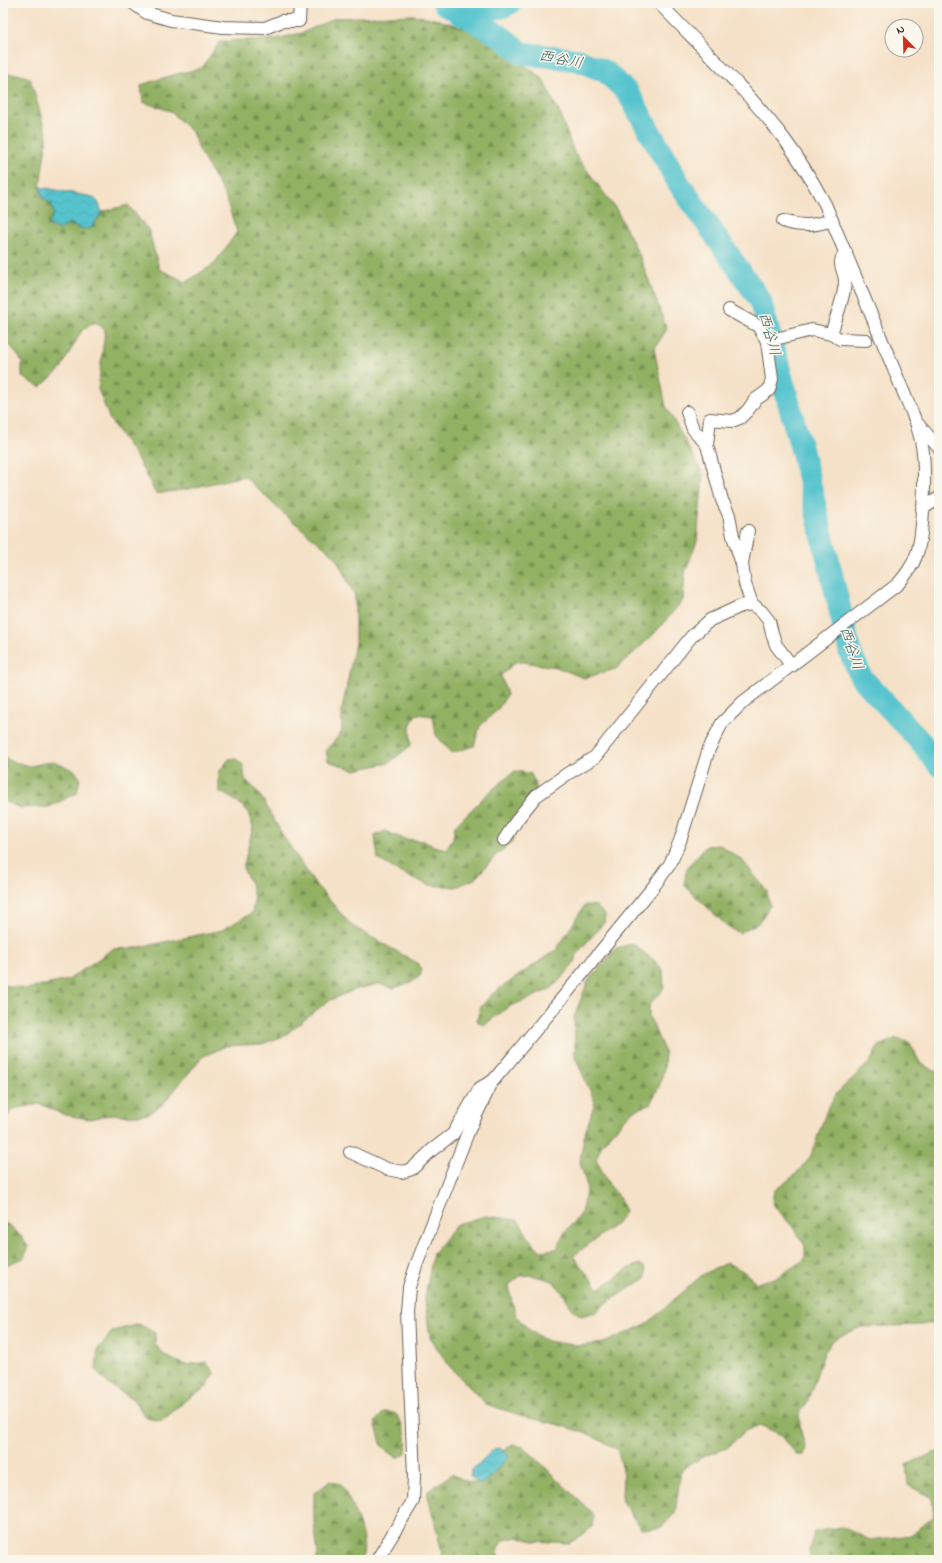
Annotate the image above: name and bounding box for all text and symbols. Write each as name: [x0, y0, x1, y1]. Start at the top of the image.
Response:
north arrow: [884, 18, 924, 58]
text: N: [894, 21, 907, 39]
water label: 西谷川: [537, 45, 585, 75]
water label: 西谷川: [752, 310, 786, 359]
water label: 西谷川: [834, 624, 868, 673]

